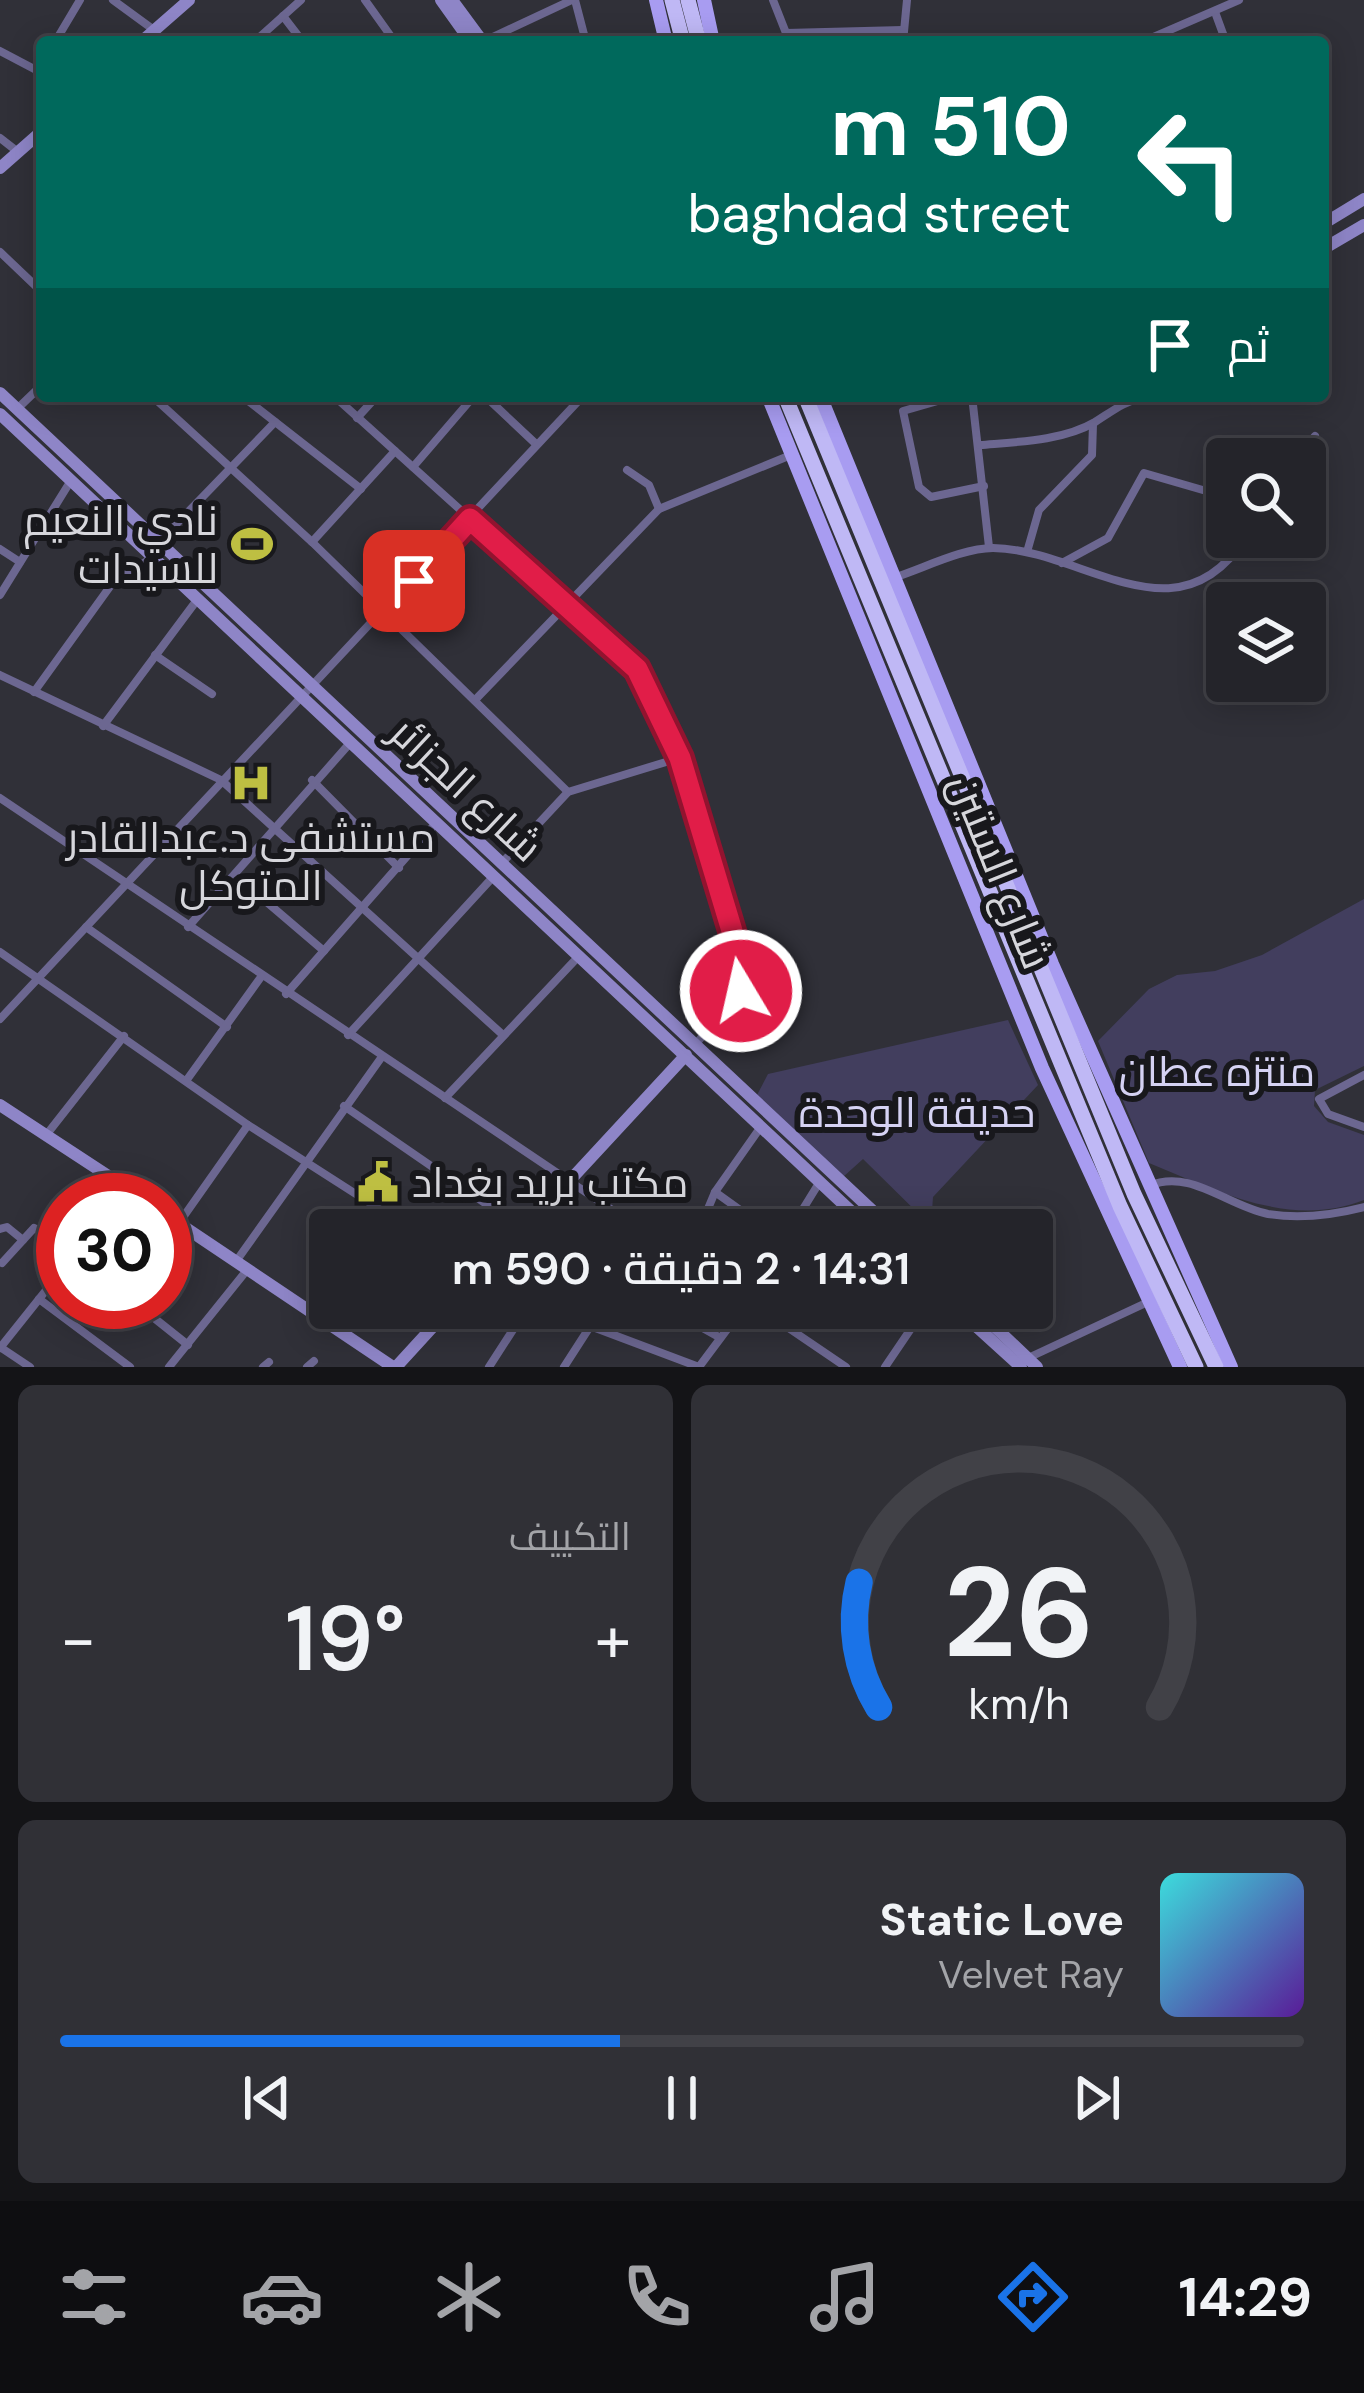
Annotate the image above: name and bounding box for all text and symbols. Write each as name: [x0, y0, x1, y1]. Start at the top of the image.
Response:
text: 510 m: [830, 72, 1071, 181]
icon: left: [1113, 84, 1269, 240]
text: baghdad street: [688, 178, 1071, 249]
icon: arrive: [1137, 312, 1203, 378]
text: ثم: [1227, 317, 1269, 376]
map controls: [1206, 438, 1326, 702]
button: search: [1206, 438, 1326, 558]
place label: نادي النعيم للسيدات: [23, 493, 218, 596]
sports icon: نادي النعيم للسيدات: [229, 521, 275, 567]
pin: [363, 530, 465, 632]
icon: arrive: [381, 548, 447, 614]
button: layers: [1206, 582, 1326, 702]
street label: شارع الجزائر: [378, 704, 554, 874]
hospital icon: مستشفى د.عبدالقادر المتوكل: [228, 760, 274, 806]
street label: شارع الستين: [937, 766, 1065, 977]
place label: مستشفى د.عبدالقادر المتوكل: [65, 810, 435, 913]
position arrow: [678, 928, 804, 1054]
park label: منتزه عطان: [1119, 1044, 1315, 1099]
park label: حديقة الوحدة: [799, 1085, 1035, 1140]
place label: مكتب بريد بغداد: [412, 1155, 688, 1210]
public building icon: مكتب بريد بغداد: [355, 1159, 401, 1205]
speed limit sign: 30: [36, 1173, 192, 1329]
text: 14:31 · 2 دقيقة · 590 m: [452, 1239, 910, 1298]
text: التكييف: [509, 1511, 631, 1562]
text: 26: [943, 1532, 1094, 1695]
text: 19°: [285, 1581, 406, 1698]
text: −: [60, 1597, 96, 1682]
text: +: [595, 1597, 631, 1682]
text: km/h: [968, 1675, 1069, 1731]
text: Static Love: [880, 1890, 1124, 1949]
text: Velvet Ray: [938, 1949, 1124, 2000]
icon: previous: [234, 2065, 300, 2131]
icon: pause: [649, 2065, 715, 2131]
icon: next: [1064, 2065, 1130, 2131]
icon: filters: [52, 2255, 136, 2339]
icon: car: [240, 2255, 324, 2339]
icon: climate: [427, 2255, 511, 2339]
icon: phone: [615, 2255, 699, 2339]
icon: music: [803, 2255, 887, 2339]
icon: directions: [991, 2255, 1075, 2339]
text: 14:29: [1178, 2262, 1312, 2333]

